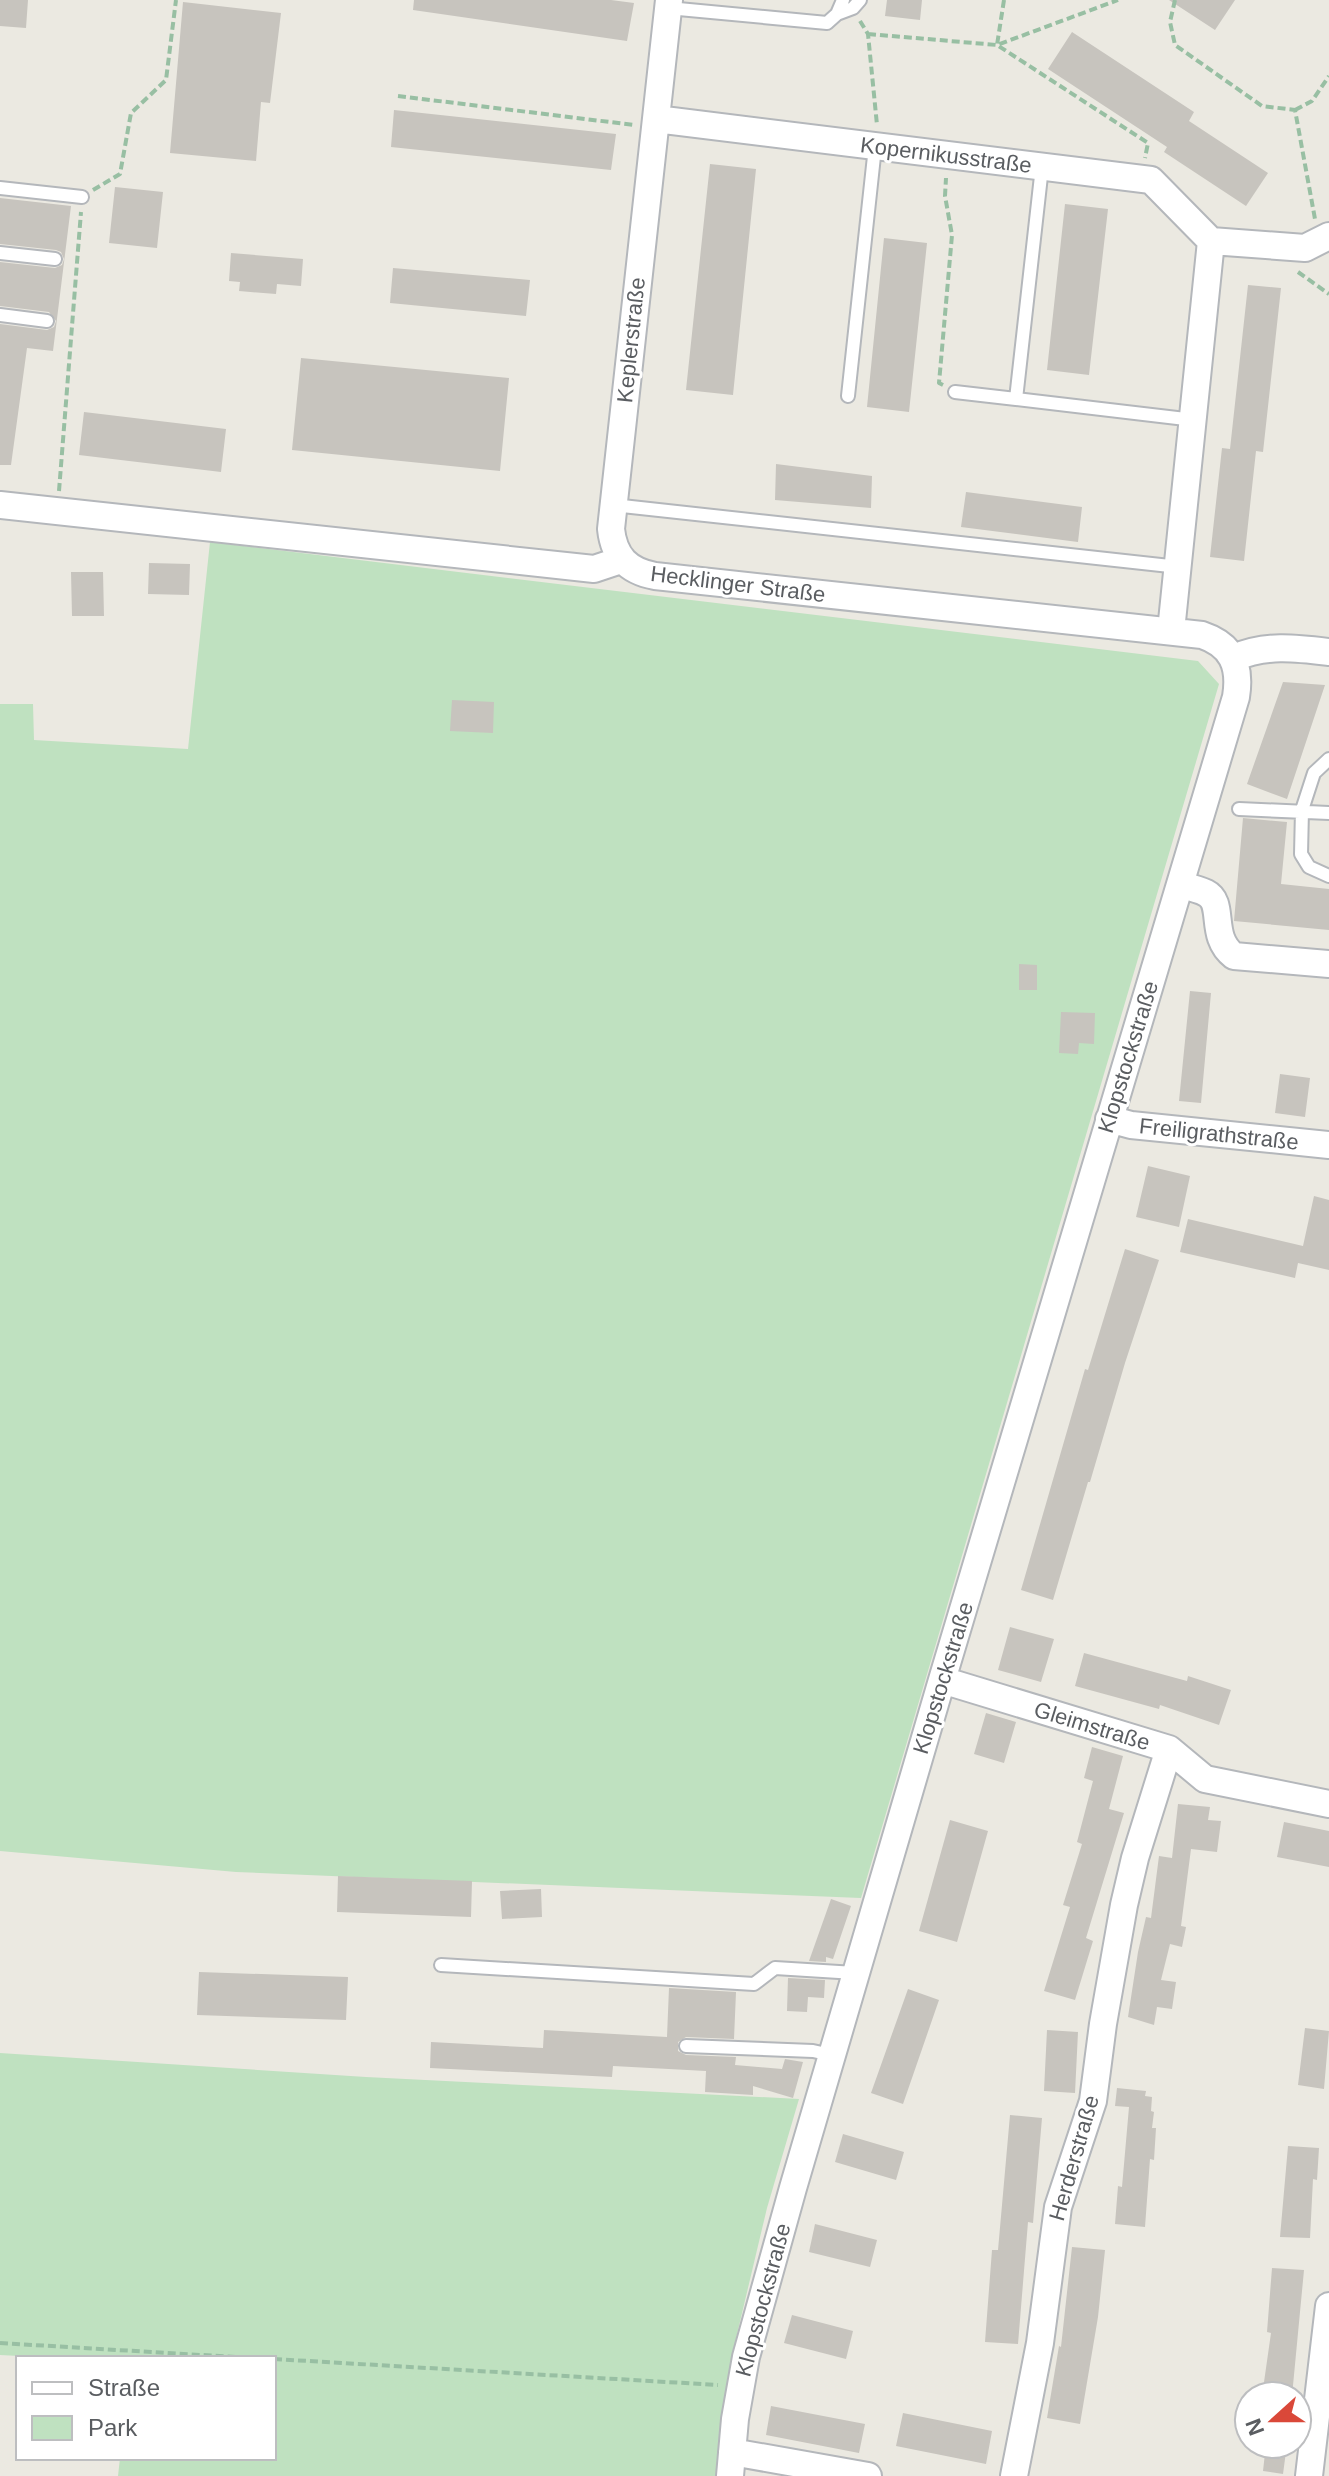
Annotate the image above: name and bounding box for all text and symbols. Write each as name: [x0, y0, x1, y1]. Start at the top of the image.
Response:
street label: Kopernikusstraße: [859, 132, 1033, 178]
street label: Keplerstraße: [612, 276, 650, 404]
street label: Hecklinger Straße: [649, 561, 827, 607]
street label: Klopstockstraße: [1093, 978, 1163, 1136]
street label: Freiligrathstraße: [1138, 1113, 1300, 1155]
street label: Klopstockstraße: [908, 1599, 978, 1757]
street label: Gleimstraße: [1031, 1697, 1153, 1755]
street label: Herderstraße: [1044, 2092, 1104, 2224]
street label: Klopstockstraße: [731, 2221, 795, 2379]
legend: [16, 2356, 276, 2460]
text: Straße: [88, 2374, 160, 2401]
north arrow: [1233, 2380, 1313, 2460]
text: Park: [88, 2414, 138, 2441]
text: N: [1240, 2415, 1269, 2439]

